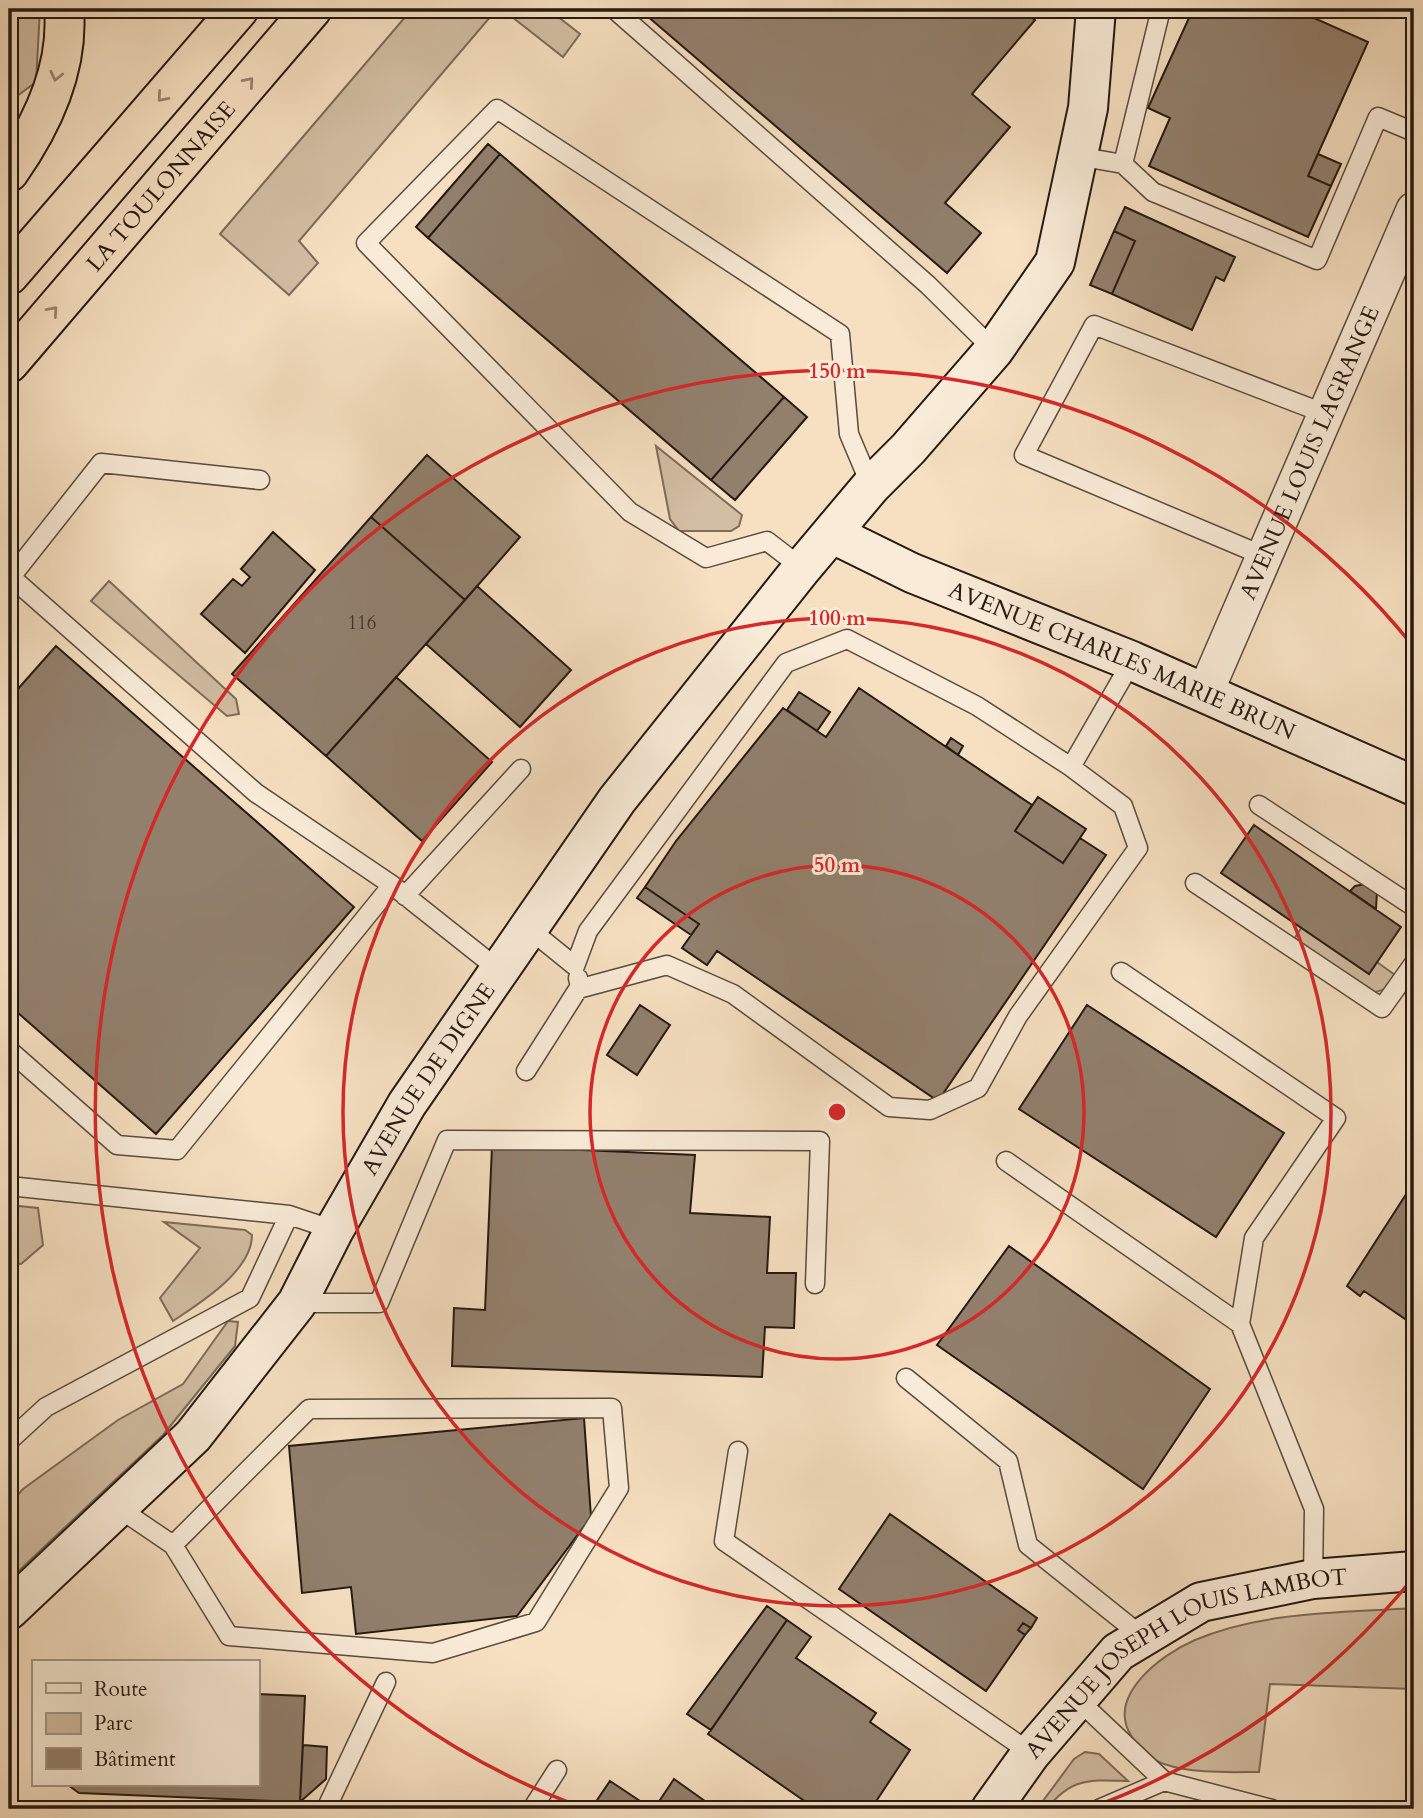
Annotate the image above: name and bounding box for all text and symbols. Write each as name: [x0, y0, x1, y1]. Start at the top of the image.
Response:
one-way arrow: [50, 70, 64, 82]
one-way arrow: [241, 78, 253, 91]
one-way arrow: [158, 89, 170, 102]
street label: LA TOULONNAISE: [79, 95, 243, 278]
street label: AVENUE LOUIS LAGRANGE: [1232, 301, 1387, 605]
one-way arrow: [45, 306, 57, 319]
text: 150 m: [808, 357, 866, 386]
street label: AVENUE CHARLES MARIE BRUN: [944, 574, 1301, 748]
text: 100 m: [808, 604, 866, 633]
house number: 116: [347, 610, 377, 636]
text: 50 m: [814, 851, 861, 880]
street label: AVENUE DE DIGNE: [354, 977, 502, 1181]
centre of rings: [825, 1100, 849, 1124]
street label: AVENUE JOSEPH LOUIS LAMBOT: [1018, 1561, 1349, 1765]
legend: [32, 1660, 259, 1786]
text: Route: [94, 1675, 148, 1704]
text: Parc: [94, 1709, 133, 1738]
text: Bâtiment: [94, 1745, 176, 1774]

